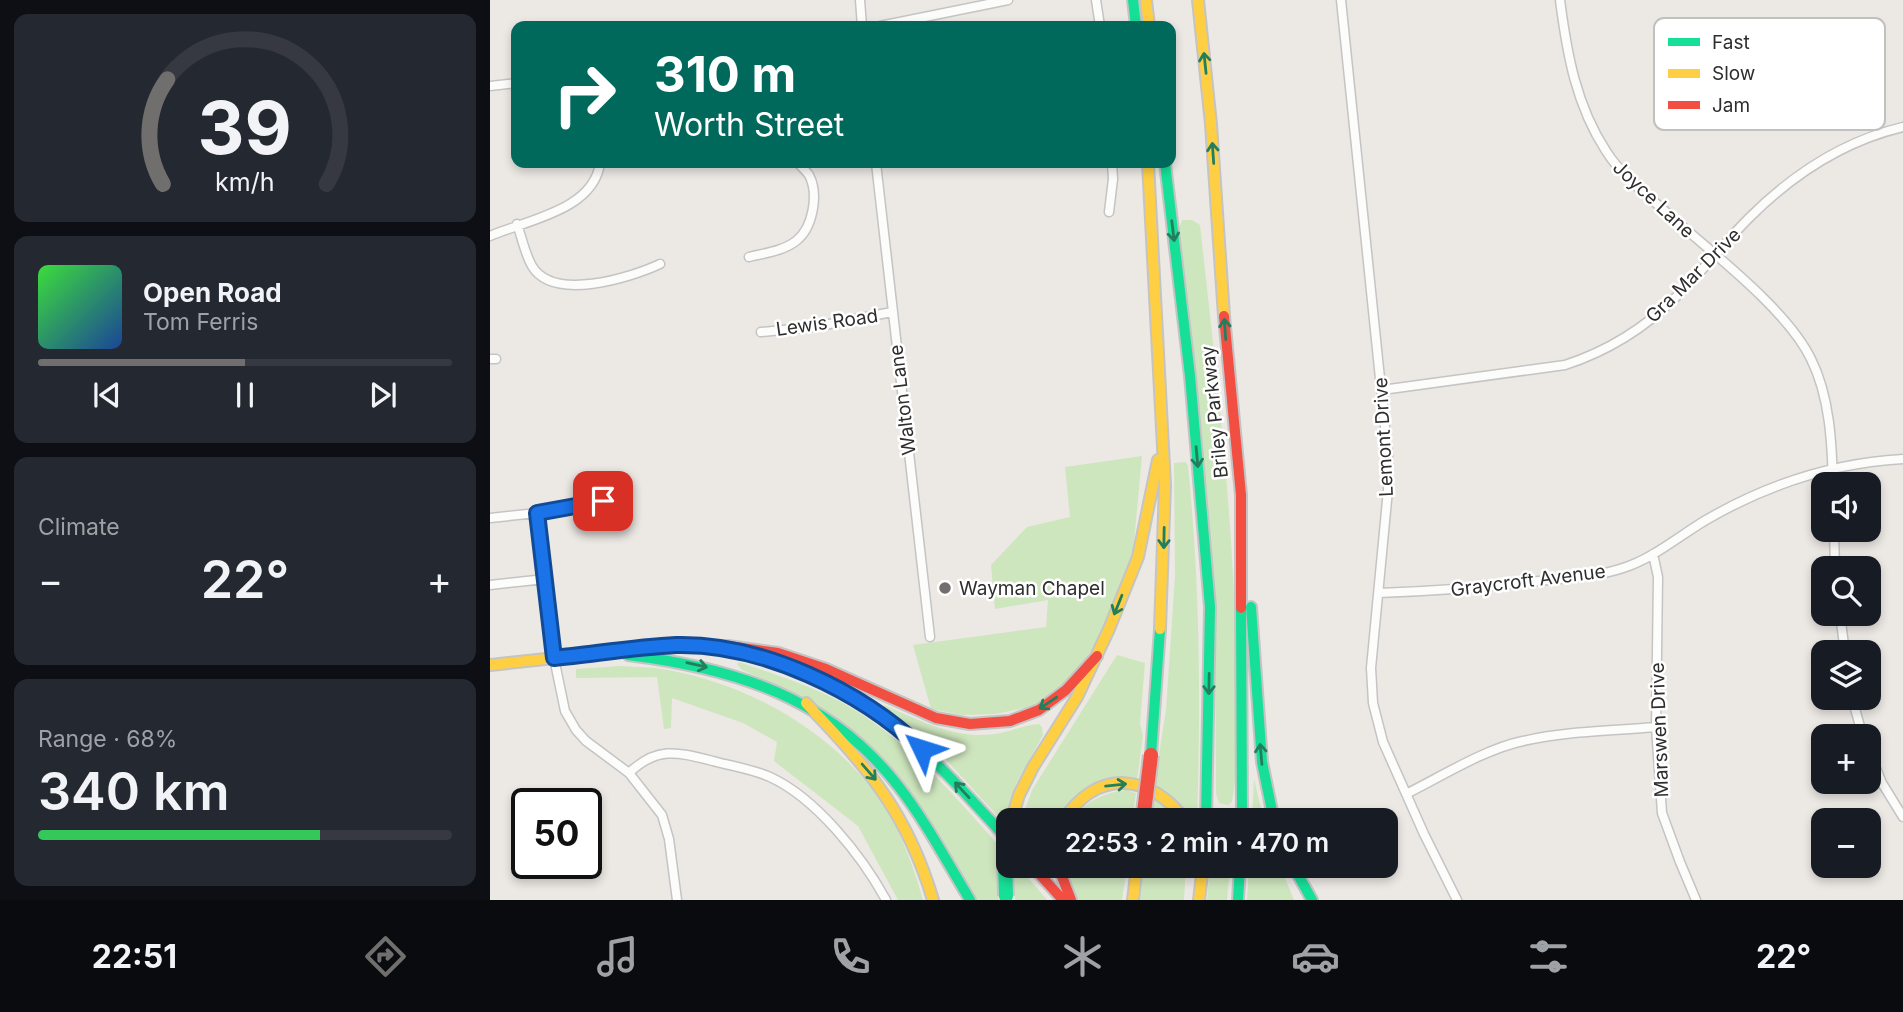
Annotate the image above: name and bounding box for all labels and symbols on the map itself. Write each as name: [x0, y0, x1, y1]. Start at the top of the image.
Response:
legend: [1654, 18, 1885, 130]
text: Fast: [1712, 31, 1750, 54]
one-way arrow: [1198, 52, 1211, 74]
text: Slow: [1712, 62, 1755, 85]
text: Jam: [1712, 94, 1750, 117]
one-way arrow: [1206, 142, 1219, 165]
street label: Joyce Lane: [1608, 156, 1699, 243]
one-way arrow: [1167, 219, 1180, 241]
street label: Gra Mar Drive: [1641, 223, 1746, 328]
street label: Lewis Road: [775, 304, 880, 341]
one-way arrow: [1218, 319, 1231, 341]
street label: Walton Lane: [884, 343, 921, 456]
street label: Briley Parkway: [1196, 344, 1233, 479]
street label: Lemont Drive: [1369, 377, 1398, 497]
one-way arrow: [1191, 445, 1204, 468]
pin: [573, 471, 633, 531]
one-way arrow: [1157, 526, 1171, 549]
street label: Graycroft Avenue: [1449, 560, 1607, 601]
place label: Wayman Chapel: [959, 577, 1105, 600]
marker: Wayman Chapel: [937, 580, 953, 596]
one-way arrow: [1111, 594, 1124, 616]
one-way arrow: [685, 659, 707, 672]
street label: Marswen Drive: [1646, 662, 1673, 798]
one-way arrow: [1202, 672, 1216, 695]
one-way arrow: [1039, 697, 1059, 711]
position arrow: [885, 712, 959, 786]
one-way arrow: [1255, 743, 1268, 766]
one-way arrow: [861, 762, 877, 780]
one-way arrow: [1105, 778, 1127, 791]
one-way arrow: [954, 781, 970, 799]
speed limit sign: 50: [511, 788, 602, 879]

